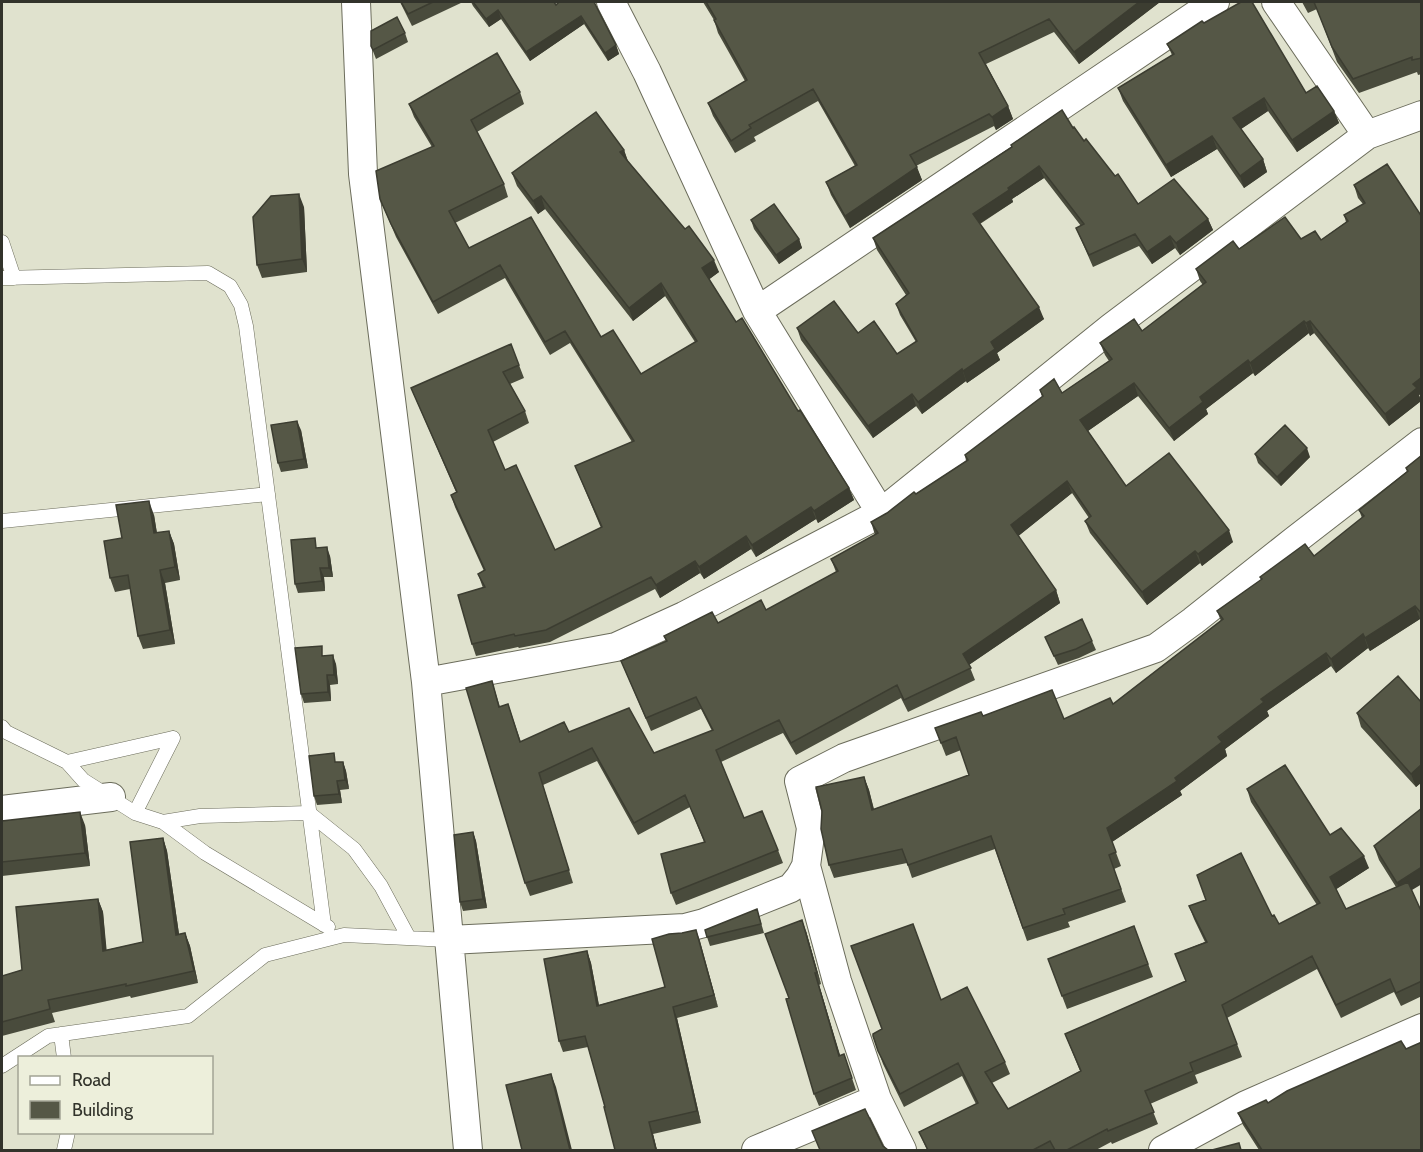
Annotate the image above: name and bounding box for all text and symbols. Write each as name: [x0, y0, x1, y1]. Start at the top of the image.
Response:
legend: [18, 1056, 213, 1134]
text: Road: [72, 1069, 111, 1091]
text: Building: [72, 1099, 134, 1121]

